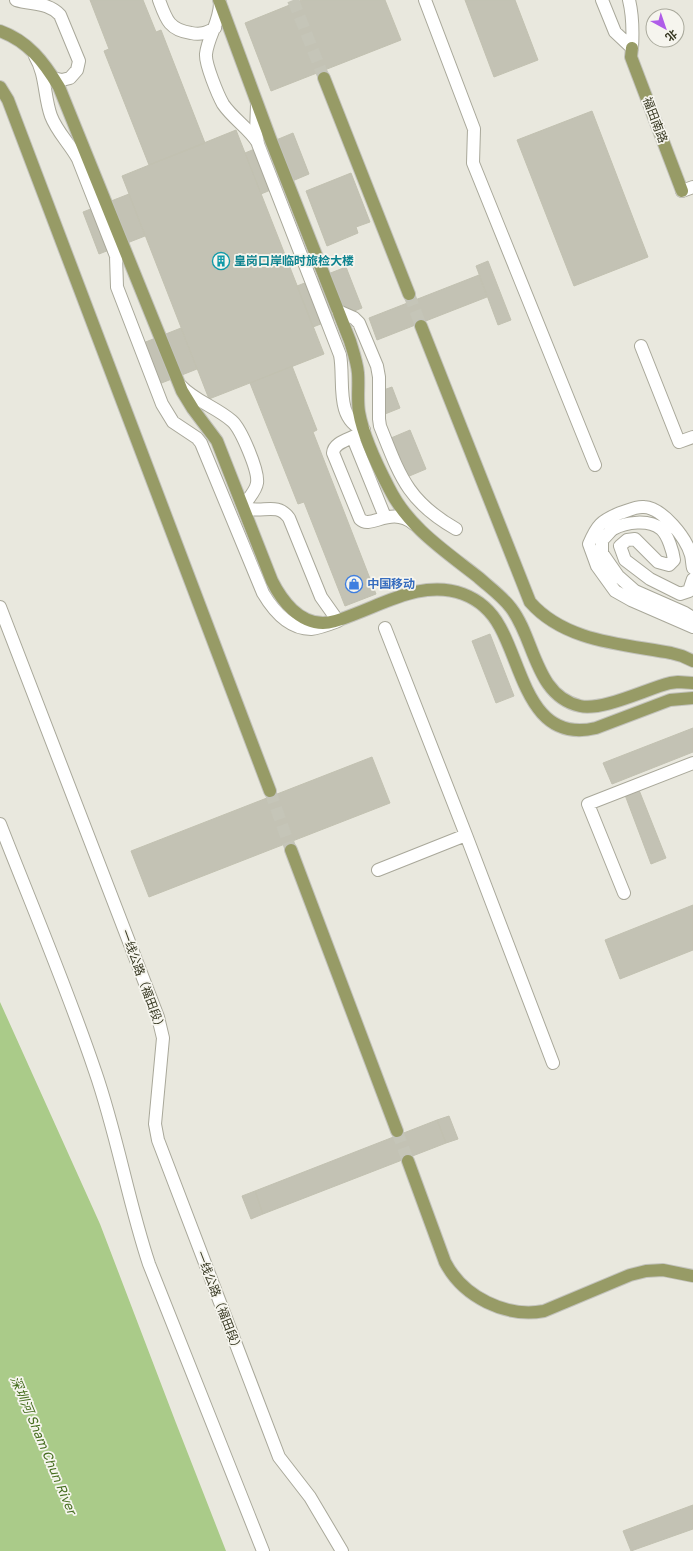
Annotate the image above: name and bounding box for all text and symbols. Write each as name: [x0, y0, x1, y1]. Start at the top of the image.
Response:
north arrow: [645, 8, 685, 48]
text: 北: [663, 28, 680, 45]
street label: 福田南路: [640, 95, 671, 145]
building icon: 皇岗口岸临时旅检大楼: [211, 251, 231, 271]
place label: 皇岗口岸临时旅检大楼: [234, 253, 354, 268]
shop icon: 中国移动: [344, 574, 364, 594]
place label: 中国移动: [367, 576, 415, 591]
street label: 一线公路（福田段）: [118, 928, 169, 1034]
street label: 一线公路（福田段）: [193, 1249, 246, 1355]
water label: 深圳河 Sham Chun River: [8, 1373, 81, 1518]

